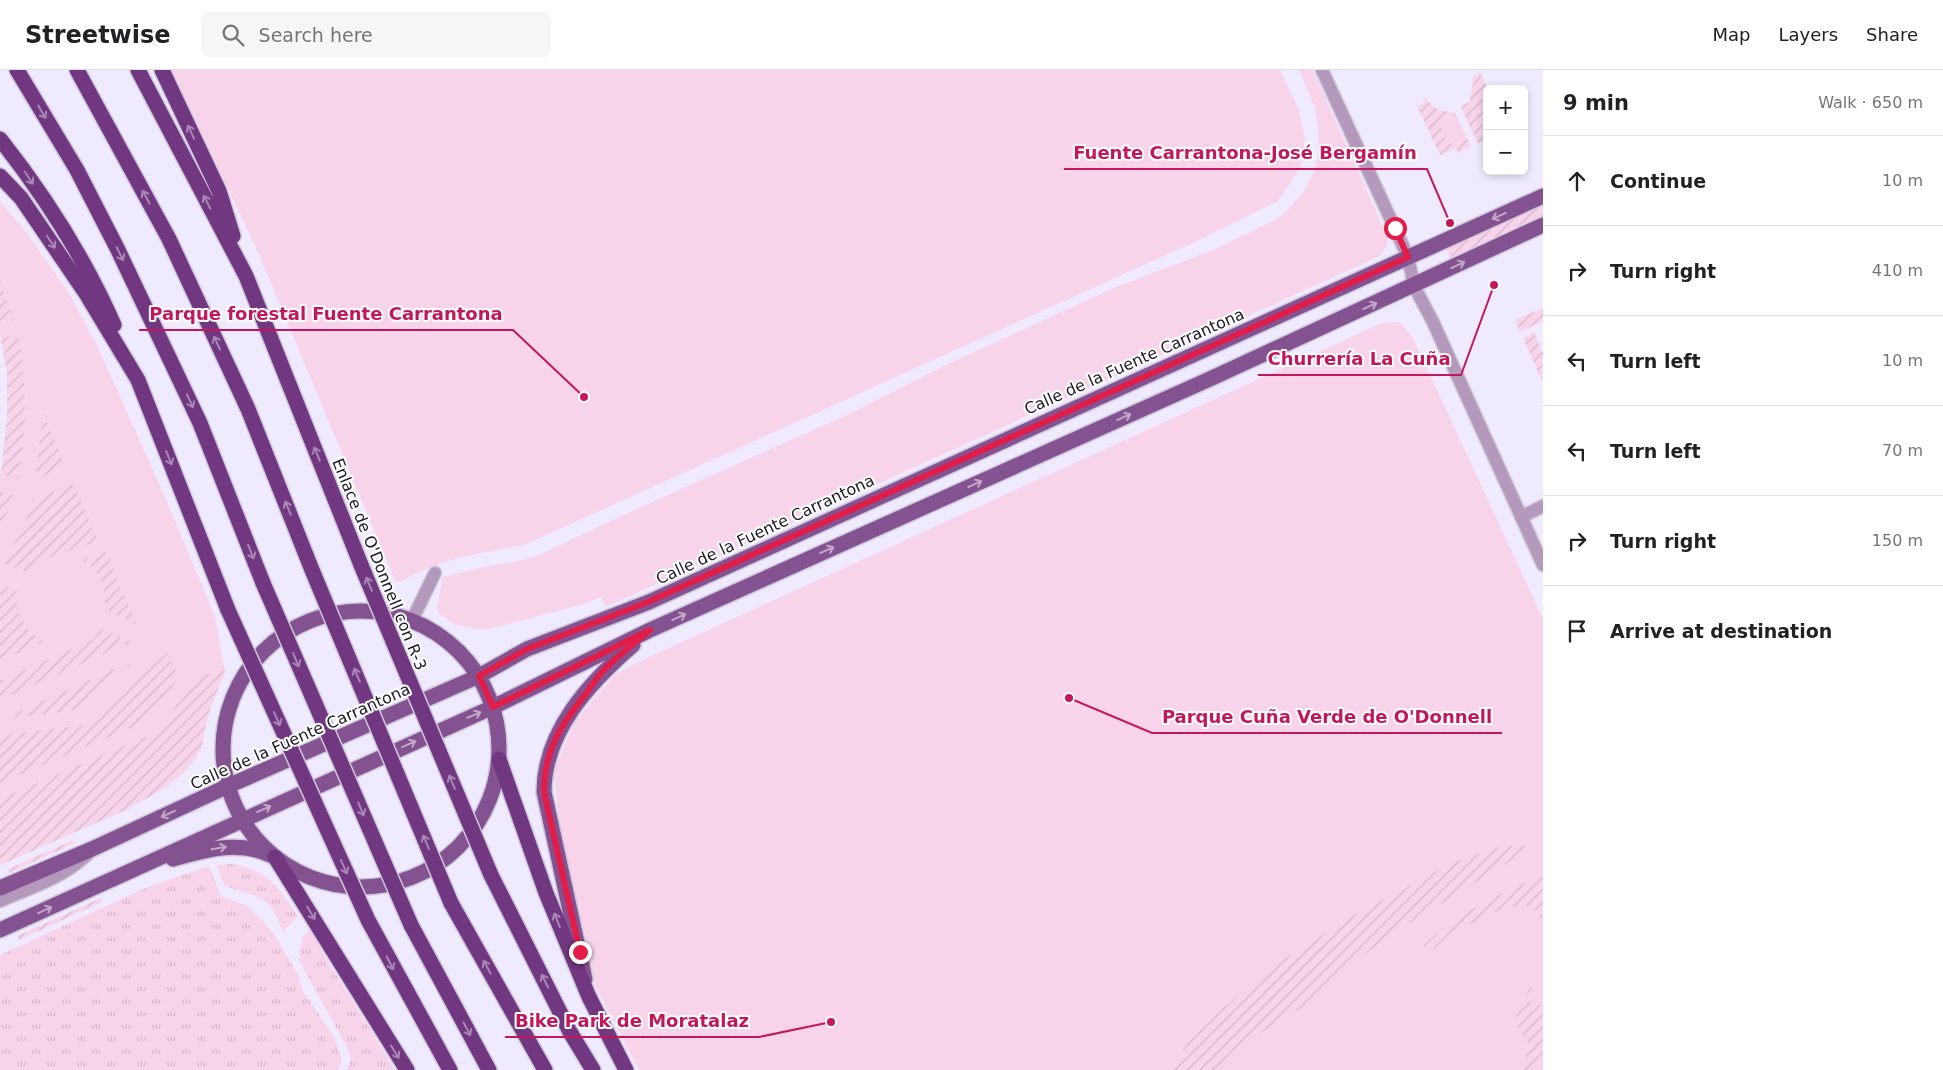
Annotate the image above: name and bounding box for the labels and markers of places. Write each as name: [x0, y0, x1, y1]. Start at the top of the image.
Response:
callout: Fuente Carrantona-José Bergamín: [1064, 136, 1427, 169]
callout: Parque forestal Fuente Carrantona: [139, 297, 513, 330]
callout: Churrería La Cuña: [1258, 342, 1461, 375]
callout: Parque Cuña Verde de O'Donnell: [1152, 700, 1502, 733]
callout: Bike Park de Moratalaz: [505, 1004, 759, 1037]

